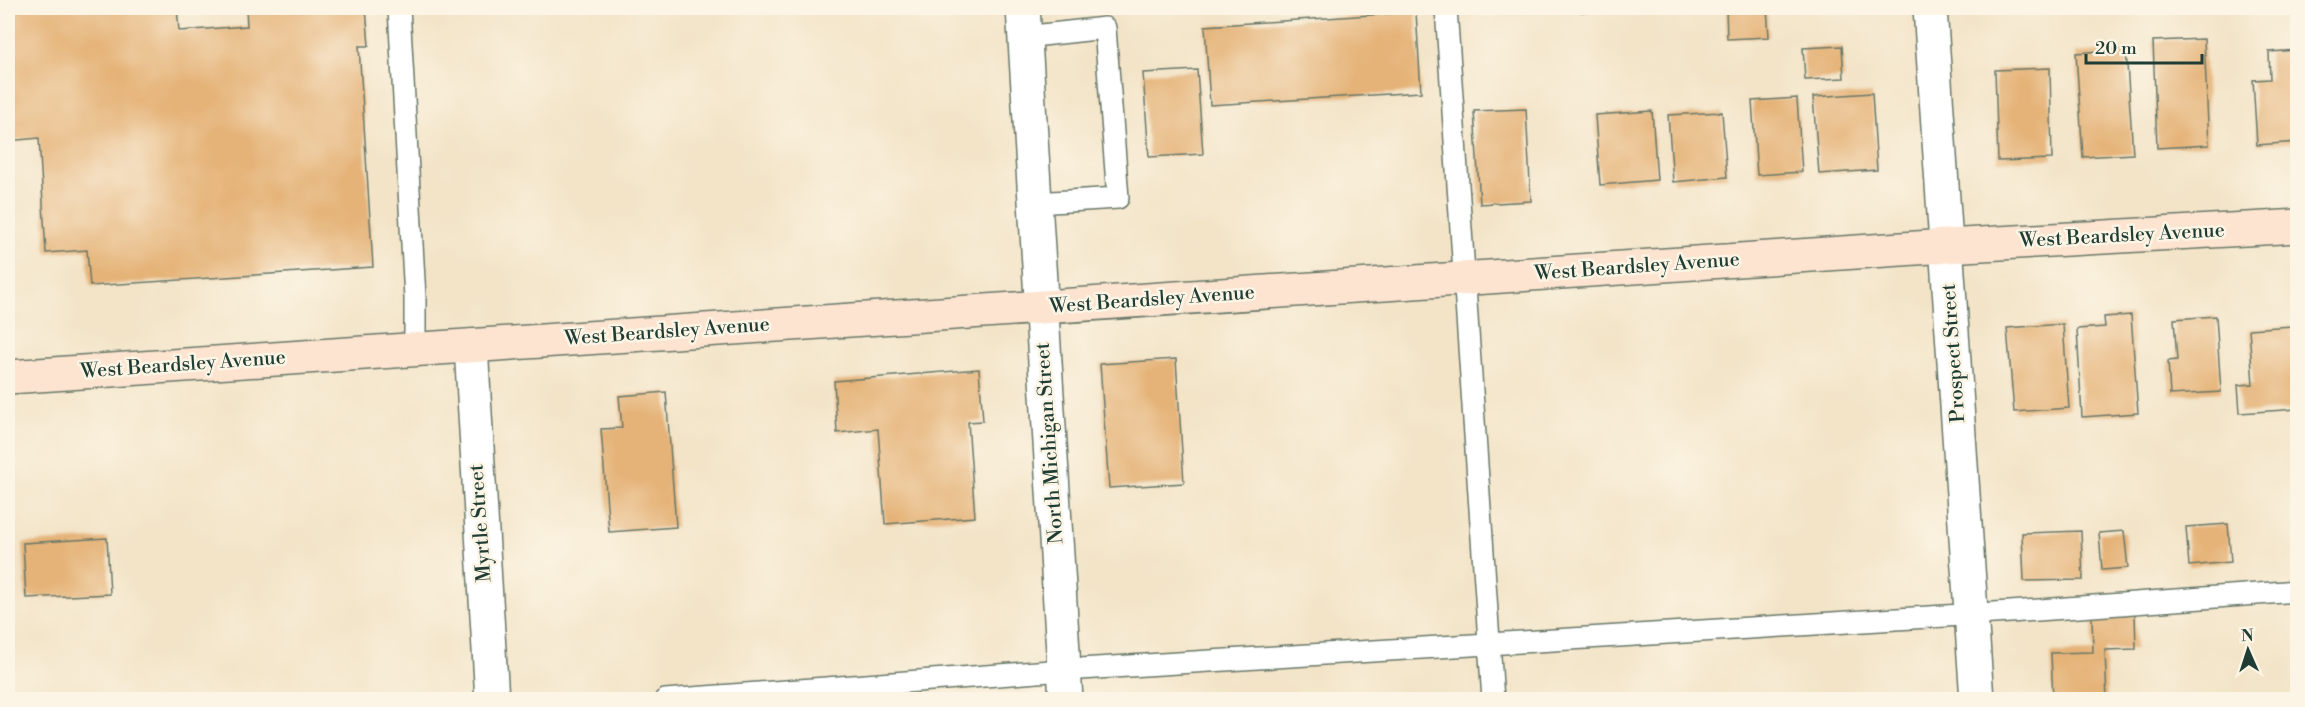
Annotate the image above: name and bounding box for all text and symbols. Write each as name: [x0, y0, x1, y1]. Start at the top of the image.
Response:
scale bar: [2086, 27, 2202, 65]
text: 20 m: [2095, 37, 2137, 60]
street label: West Beardsley Avenue: [2018, 218, 2225, 254]
street label: West Beardsley Avenue: [1533, 247, 1740, 287]
street label: West Beardsley Avenue: [1048, 280, 1255, 320]
street label: Prospect Street: [1937, 283, 1971, 423]
street label: West Beardsley Avenue: [563, 312, 770, 352]
street label: North Michigan Street: [1030, 341, 1070, 545]
street label: West Beardsley Avenue: [79, 345, 286, 385]
street label: Myrtle Street: [464, 463, 498, 583]
north arrow: [2218, 620, 2278, 680]
text: N: [2240, 626, 2254, 646]

